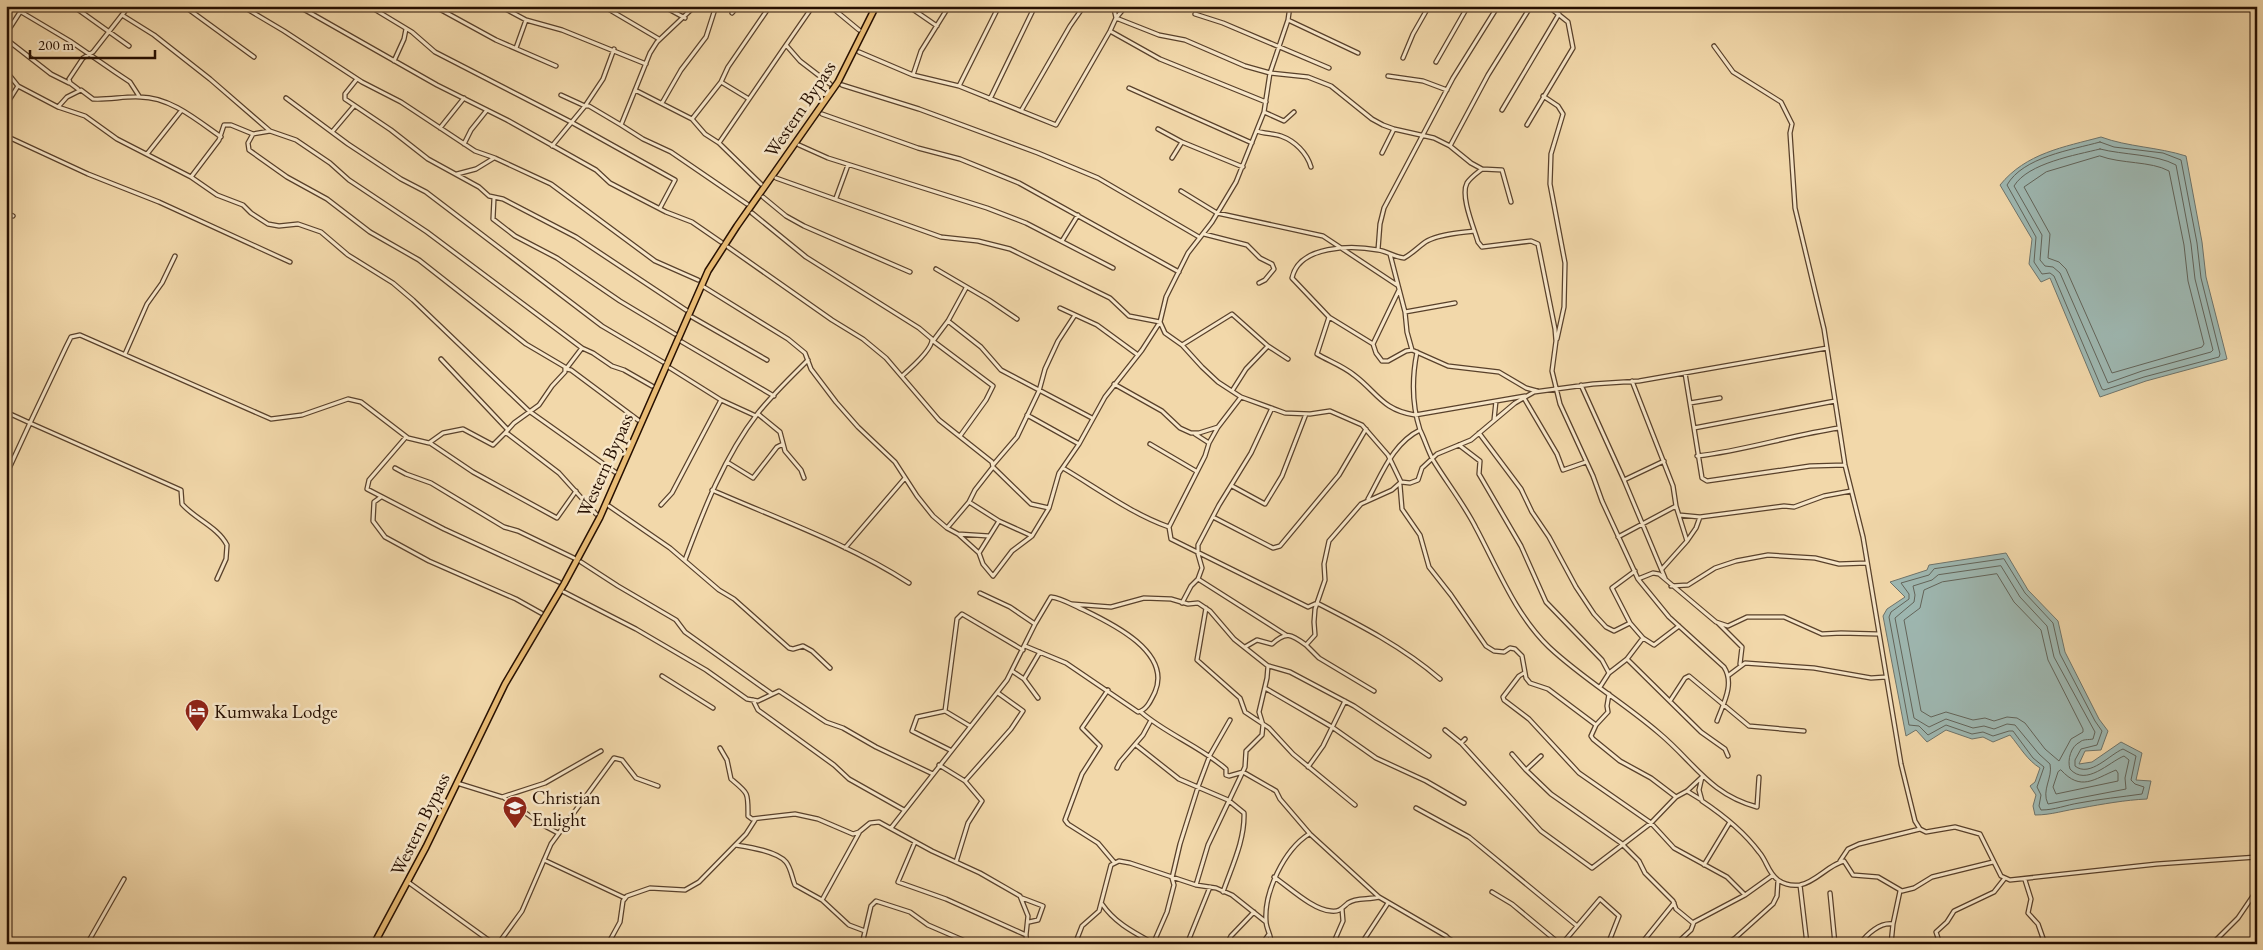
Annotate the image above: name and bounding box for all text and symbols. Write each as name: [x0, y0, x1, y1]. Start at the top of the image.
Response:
scale bar: [30, 28, 155, 60]
text: 200 m: [38, 35, 75, 54]
street label: Western Bypass: [758, 56, 842, 162]
street label: Western Bypass: [571, 409, 639, 521]
hotel icon: Kumwaka Lodge: [184, 698, 210, 732]
place label: Kumwaka Lodge: [214, 699, 338, 724]
street label: Western Bypass: [384, 768, 456, 880]
place label: Christian Enlight: [532, 785, 601, 832]
school or university icon: Christian Enlight: [502, 795, 528, 829]

